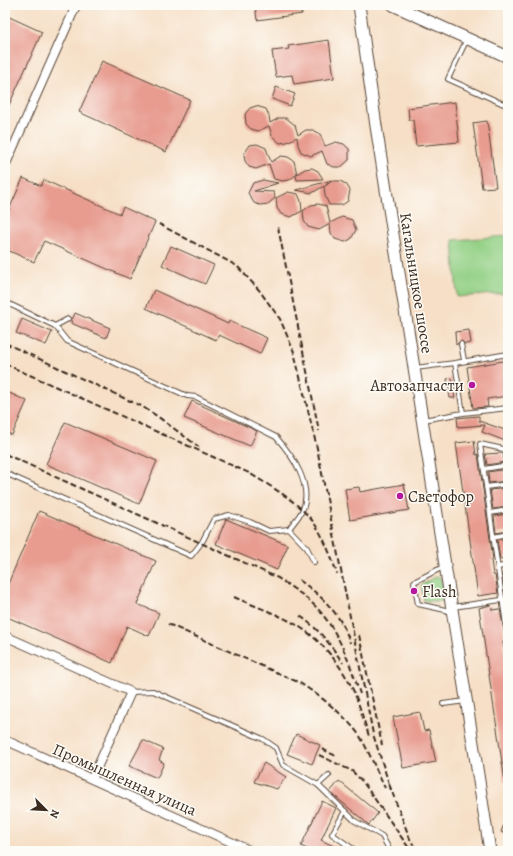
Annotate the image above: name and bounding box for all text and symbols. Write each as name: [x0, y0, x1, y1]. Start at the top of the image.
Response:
street label: Кагальницкое шоссе: [394, 211, 438, 355]
place label: Автозапчасти: [369, 375, 464, 397]
marker: Автозапчасти: [467, 380, 477, 390]
place label: Светофор: [408, 486, 474, 508]
marker: Светофор: [395, 491, 405, 501]
place label: Flash: [422, 581, 457, 603]
marker: Flash: [409, 586, 419, 596]
street label: Промышленная улица: [49, 738, 201, 822]
north arrow: [26, 790, 66, 830]
text: N: [46, 807, 63, 821]

